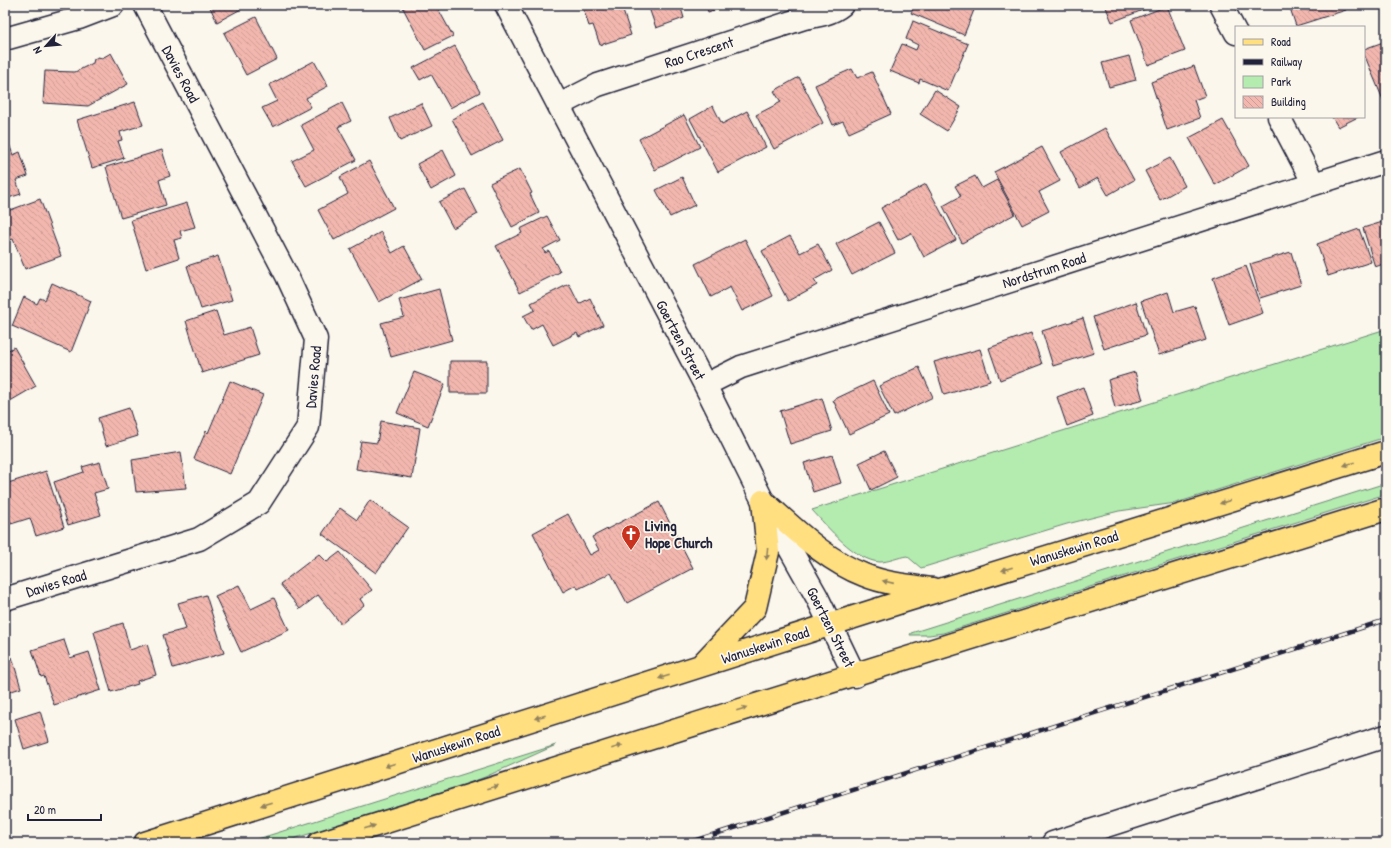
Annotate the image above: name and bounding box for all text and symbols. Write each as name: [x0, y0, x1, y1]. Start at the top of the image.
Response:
north arrow: [26, 26, 66, 66]
legend: [1235, 26, 1365, 118]
street label: Rao Crescent: [662, 31, 737, 73]
text: Road: [1271, 33, 1291, 50]
street label: Davies Road: [157, 42, 205, 106]
text: N: [29, 45, 45, 56]
text: Railway: [1271, 53, 1302, 70]
text: Park: [1271, 73, 1291, 90]
text: Building: [1271, 93, 1306, 110]
street label: Nordstrum Road: [1000, 247, 1089, 293]
street label: Goertzen Street: [651, 296, 711, 384]
street label: Davies Road: [300, 345, 326, 409]
one-way arrow: [1342, 461, 1354, 467]
one-way arrow: [1218, 499, 1230, 505]
place label: Living Hope Church: [645, 515, 713, 554]
church icon: Living Hope Church: [620, 523, 642, 551]
street label: Wanuskewin Road: [1027, 525, 1121, 571]
one-way arrow: [764, 548, 770, 560]
street label: Davies Road: [23, 564, 89, 602]
one-way arrow: [1000, 566, 1012, 572]
one-way arrow: [881, 578, 894, 584]
street label: Goertzen Street: [802, 583, 861, 672]
street label: Wanuskewin Road: [718, 621, 812, 669]
one-way arrow: [658, 674, 670, 680]
one-way arrow: [736, 706, 748, 712]
one-way arrow: [534, 714, 546, 720]
street label: Wanuskewin Road: [409, 720, 503, 768]
one-way arrow: [611, 744, 623, 750]
one-way arrow: [383, 762, 395, 768]
one-way arrow: [488, 784, 500, 790]
scale bar: [28, 796, 101, 822]
text: 20 m: [34, 801, 56, 818]
one-way arrow: [259, 802, 271, 808]
one-way arrow: [364, 824, 376, 830]

